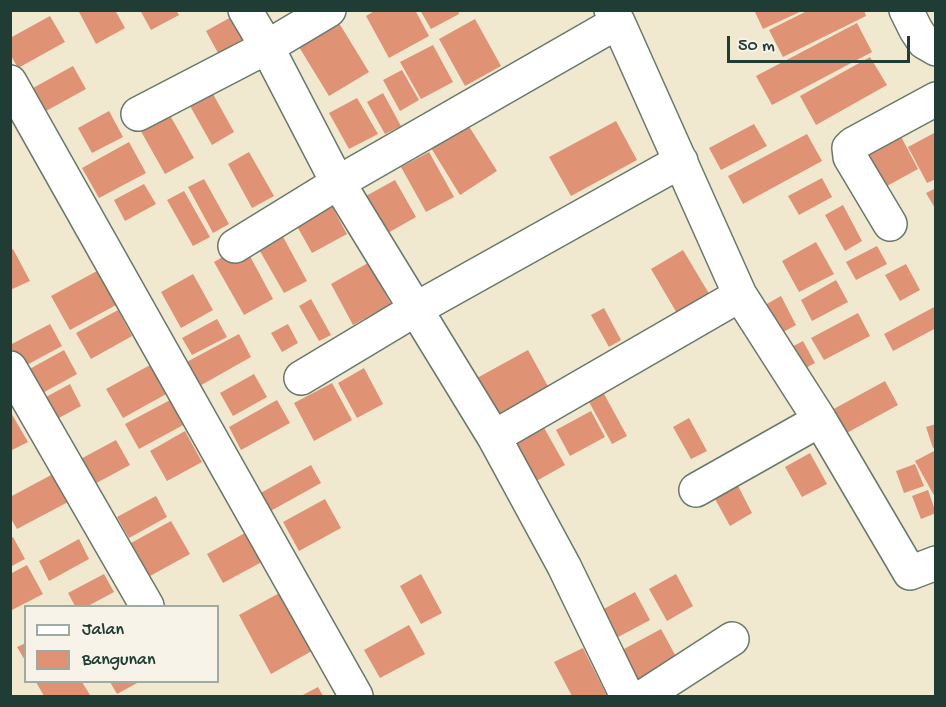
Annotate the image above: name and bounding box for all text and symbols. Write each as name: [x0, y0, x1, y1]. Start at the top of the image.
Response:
scale bar: [730, 24, 913, 62]
text: 50 m: [738, 36, 775, 57]
legend: [24, 605, 219, 683]
text: Jalan: [82, 620, 124, 641]
text: Bangunan: [82, 650, 156, 671]

